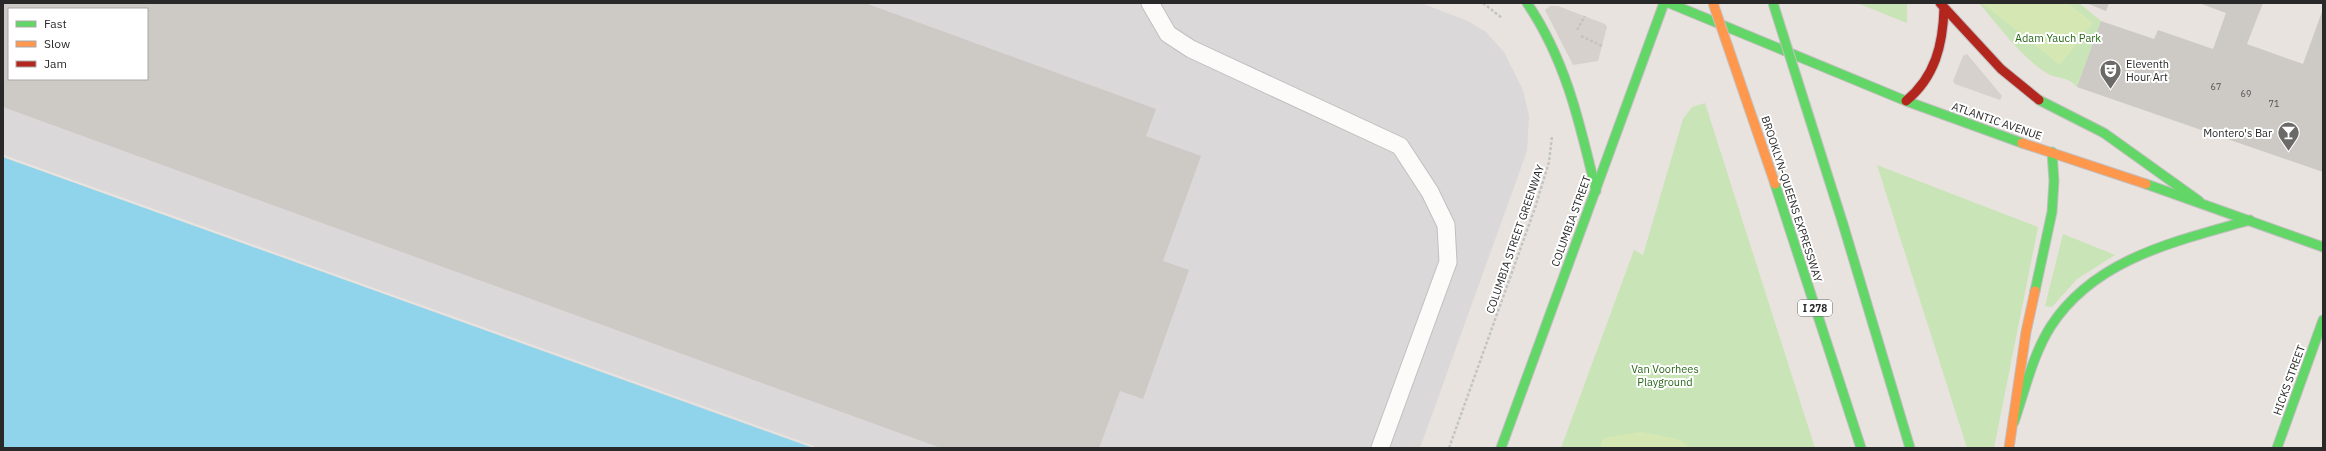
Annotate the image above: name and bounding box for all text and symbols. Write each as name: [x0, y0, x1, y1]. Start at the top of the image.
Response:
legend: [8, 8, 148, 80]
text: Fast: [44, 16, 67, 31]
park label: Adam Yauch Park: [2015, 31, 2101, 45]
text: Slow: [44, 36, 70, 51]
text: Jam: [44, 56, 67, 71]
theatre icon: Eleventh Hour Art: [2097, 57, 2123, 90]
place label: Eleventh Hour Art: [2126, 57, 2169, 84]
house number: 67: [2211, 81, 2221, 92]
house number: 69: [2241, 88, 2251, 99]
house number: 71: [2269, 98, 2279, 109]
street label: ATLANTIC AVENUE: [1950, 99, 2044, 143]
street label: BROOKLYN-QUEENS EXPRESSWAY: [1758, 114, 1826, 284]
bar icon: Montero's Bar: [2275, 120, 2301, 153]
place label: Montero's Bar: [2203, 126, 2272, 140]
street label: COLUMBIA STREET GREENWAY: [1483, 162, 1547, 315]
street label: COLUMBIA STREET: [1548, 173, 1594, 268]
road number: I 278: [1798, 300, 1832, 316]
street label: HICKS STREET: [2270, 342, 2308, 417]
park label: Van Voorhees Playground: [1631, 362, 1699, 389]

